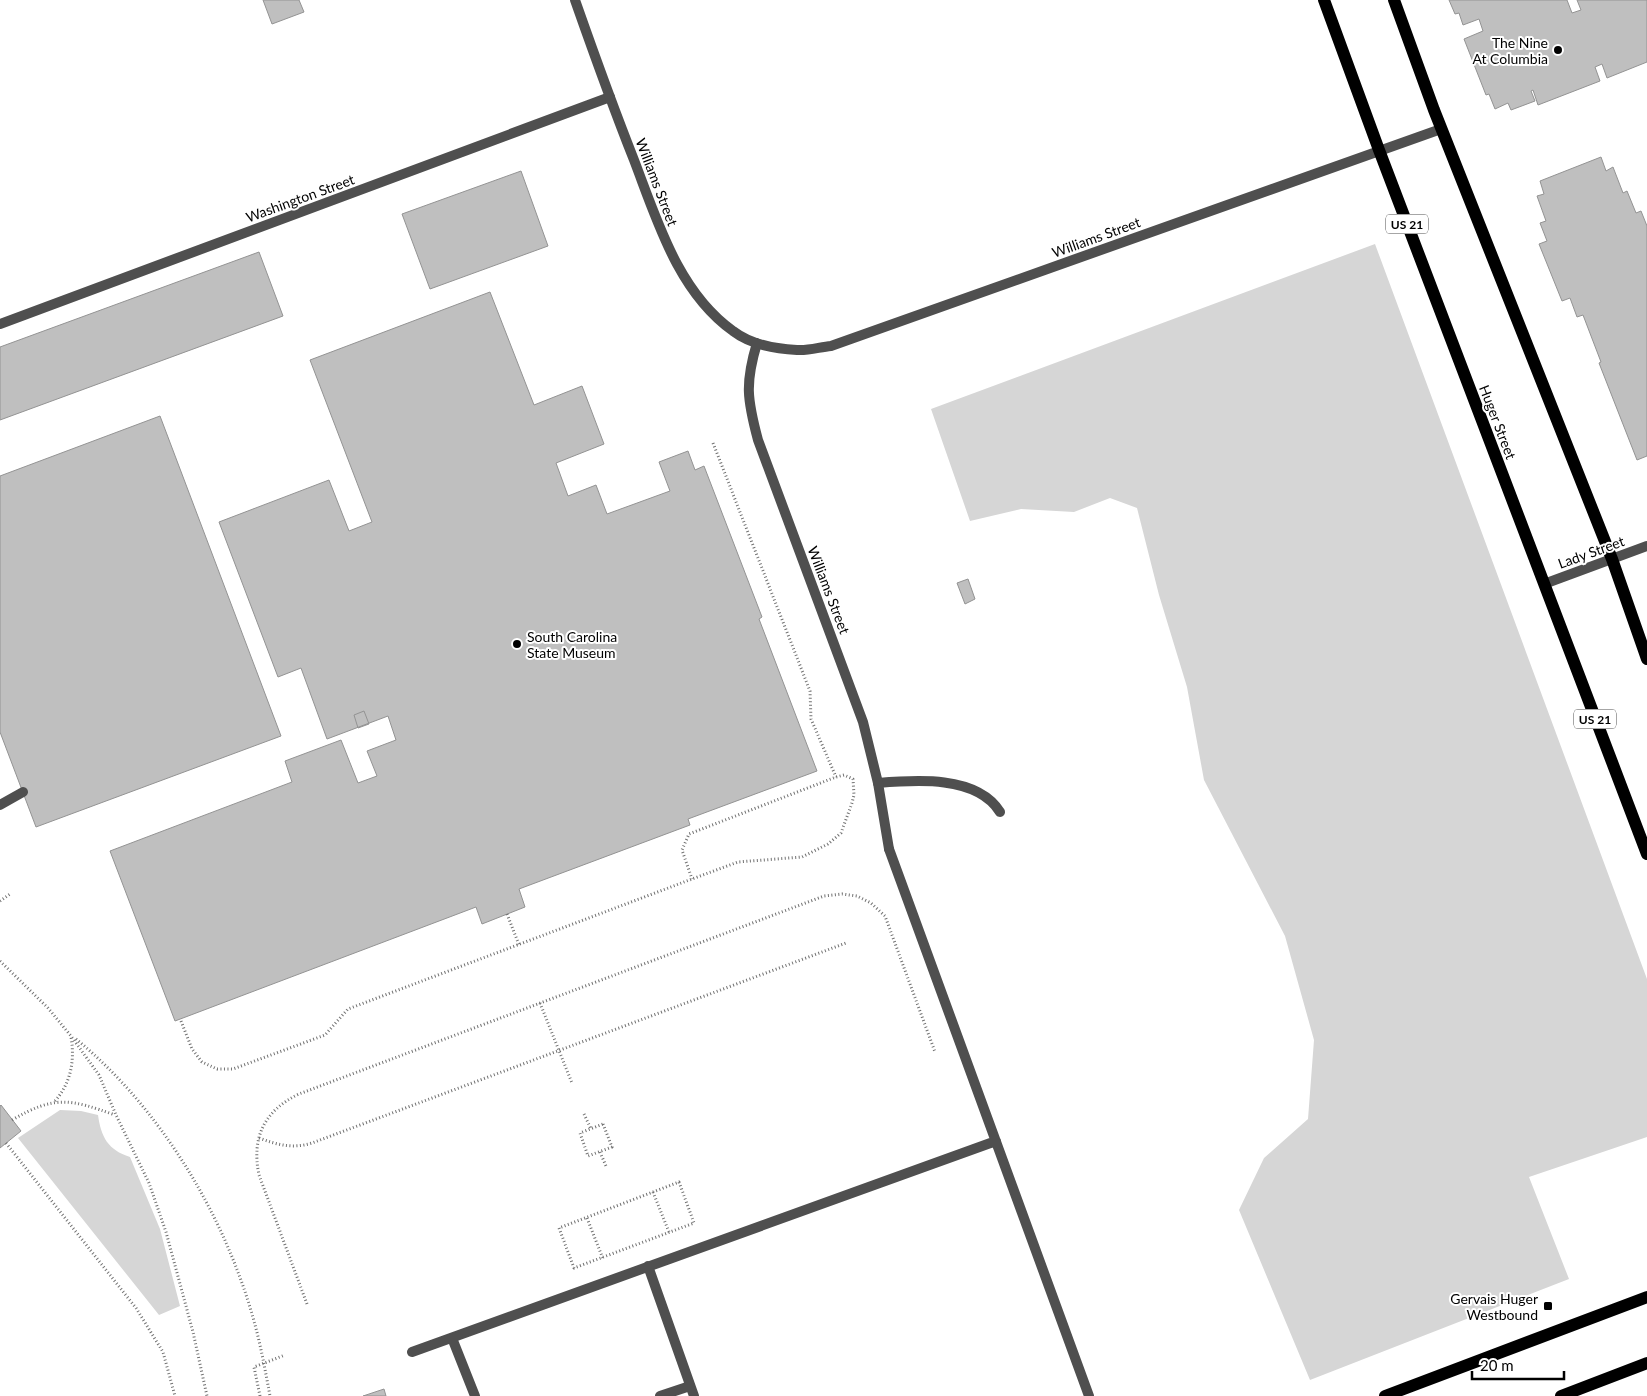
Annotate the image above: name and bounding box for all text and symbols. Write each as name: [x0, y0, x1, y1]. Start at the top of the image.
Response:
place label: The Nine At Columbia: [1472, 34, 1548, 67]
marker: The Nine At Columbia: [1552, 44, 1564, 56]
street label: Williams Street: [632, 136, 682, 228]
street label: Washington Street: [243, 170, 357, 226]
street label: Williams Street: [1050, 213, 1142, 261]
road number: US 21: [1386, 214, 1428, 233]
street label: Huger Street: [1476, 382, 1520, 462]
street label: Lady Street: [1556, 532, 1626, 572]
street label: Williams Street: [804, 544, 854, 636]
place label: South Carolina State Museum: [527, 628, 617, 661]
marker: South Carolina State Museum: [511, 638, 523, 650]
road number: US 21: [1574, 710, 1616, 729]
place label: Gervais Huger Westbound: [1450, 1290, 1538, 1323]
marker: Gervais Huger Westbound: [1542, 1300, 1554, 1312]
scale bar: [1472, 1348, 1564, 1380]
text: 20 m: [1480, 1356, 1514, 1374]

